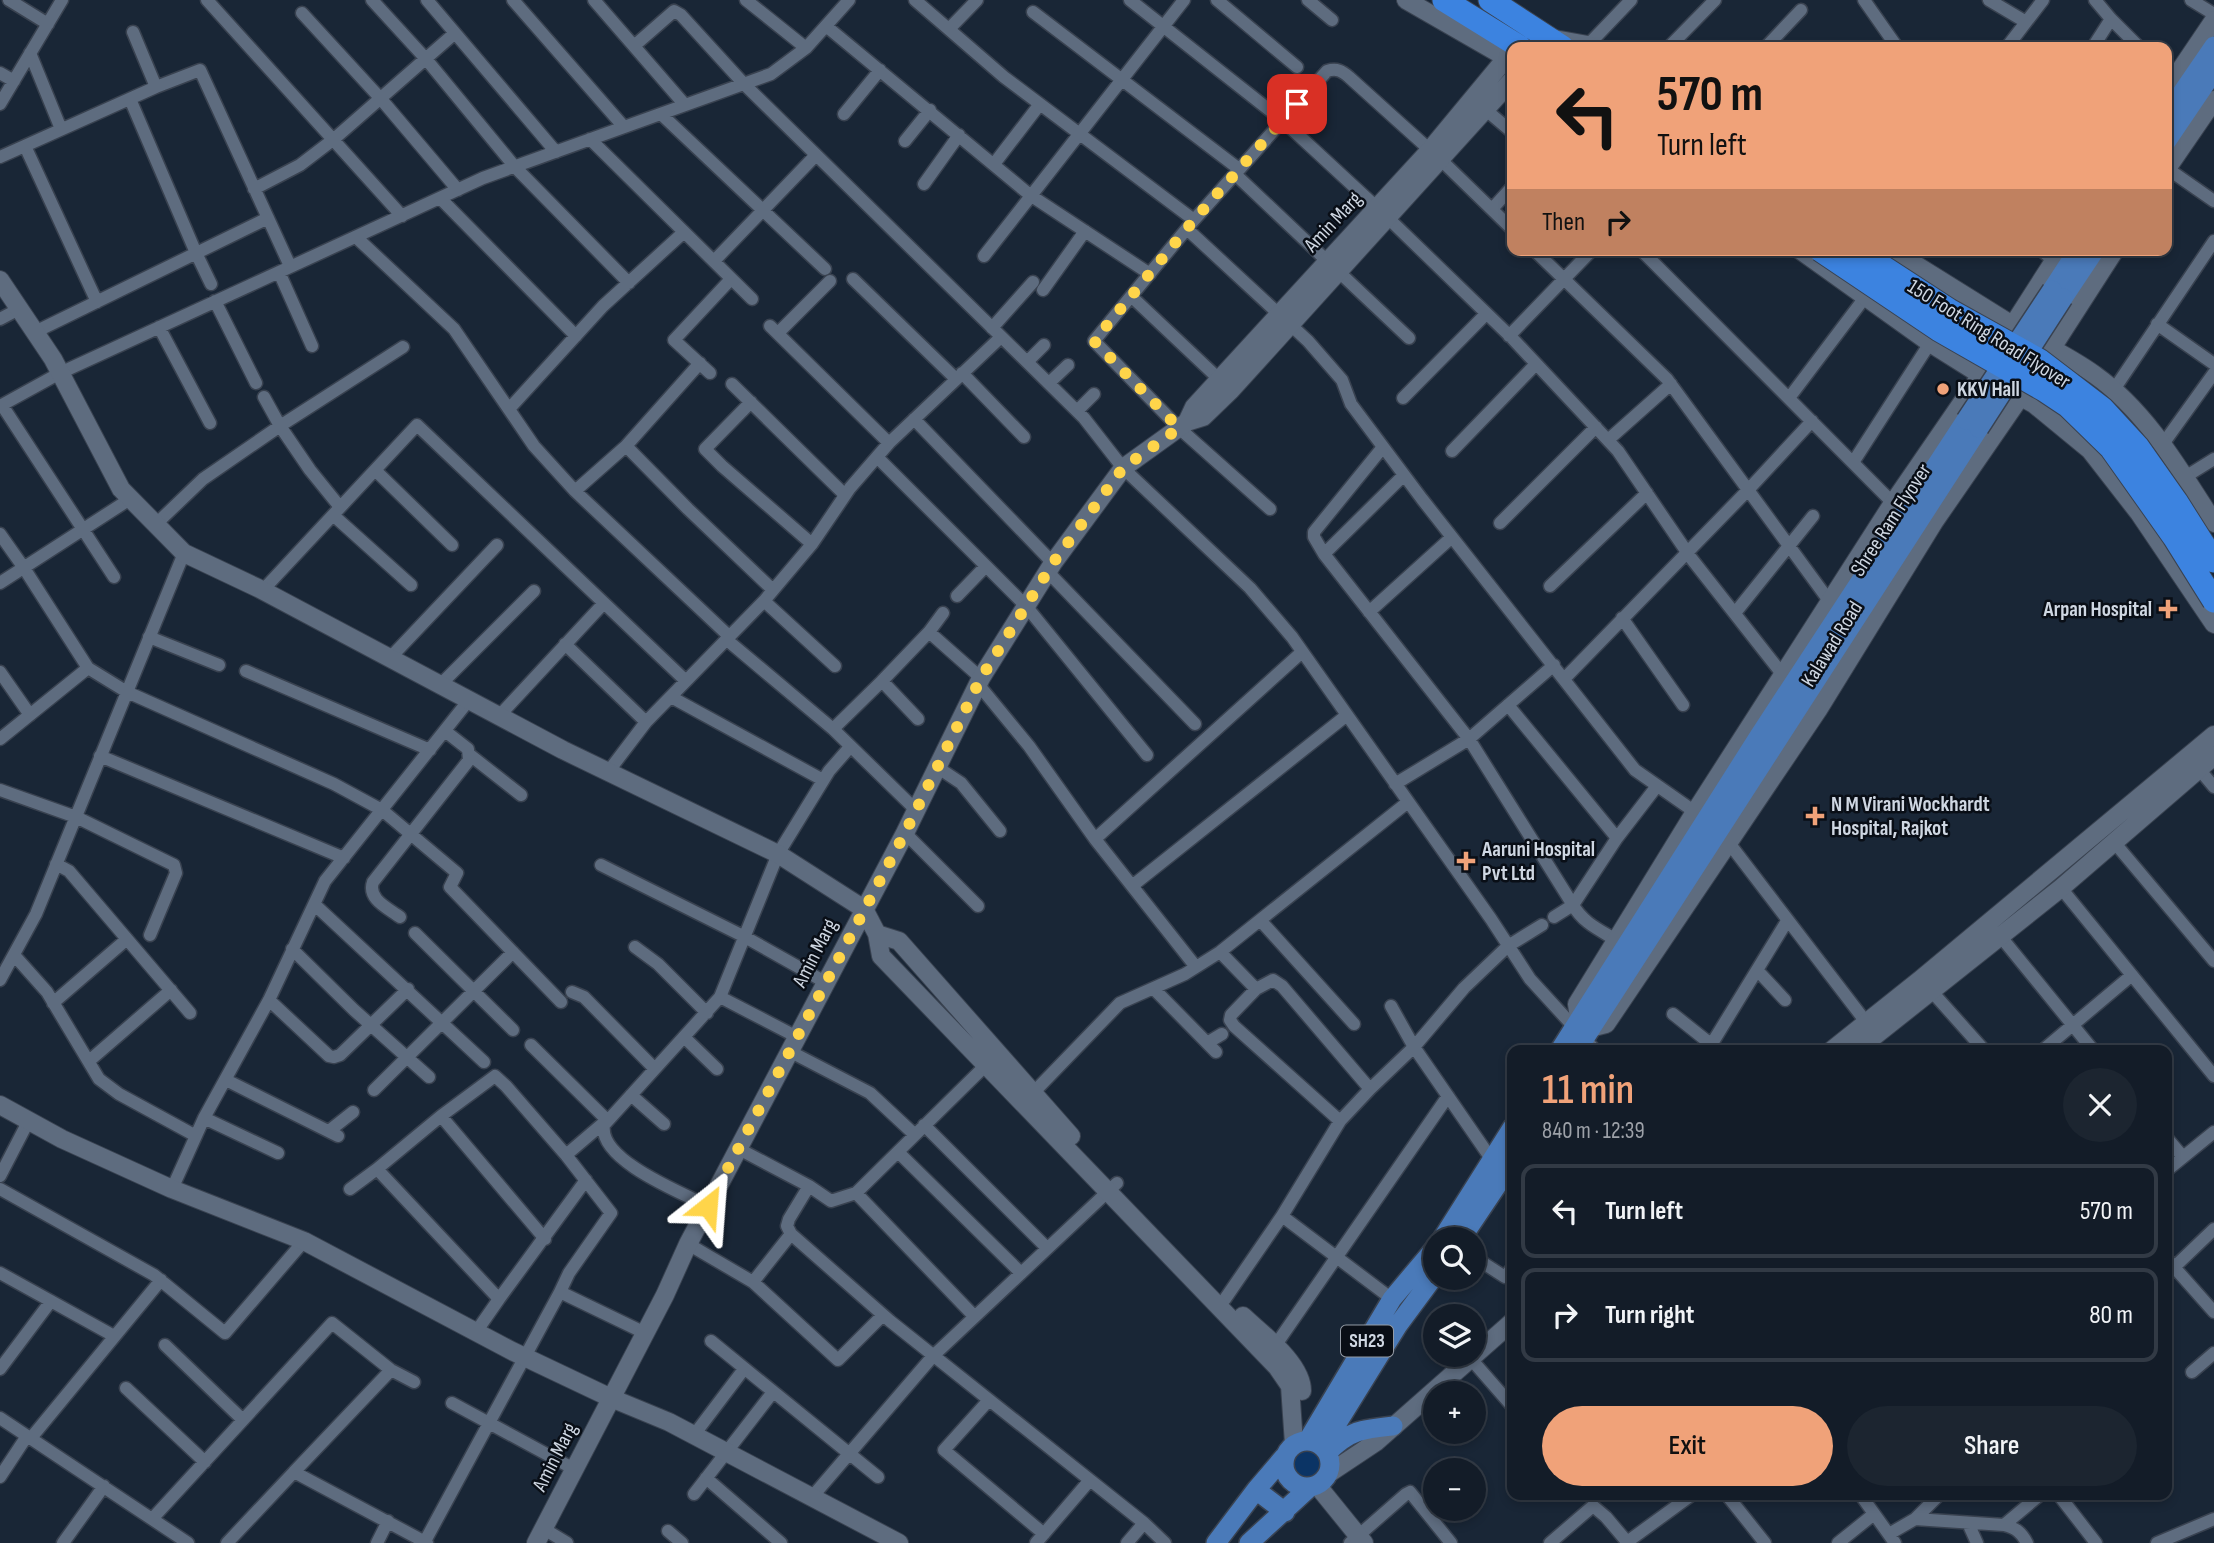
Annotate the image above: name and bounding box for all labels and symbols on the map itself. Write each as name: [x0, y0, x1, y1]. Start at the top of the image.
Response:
pin: [1267, 74, 1327, 134]
street label: Amin Marg: [1298, 187, 1367, 258]
street label: 150 Foot Ring Road Flyover: [1903, 274, 2075, 394]
place label: KKV Hall: [1957, 377, 2020, 402]
marker: KKV Hall: [1935, 381, 1951, 397]
street label: Shree Ram Flyover: [1845, 459, 1937, 581]
street label: Kalawad Road: [1796, 597, 1868, 691]
place label: Arpan Hospital: [2042, 597, 2152, 622]
marker: Arpan Hospital: [2158, 599, 2178, 619]
place label: N M Virani Wockhardt Hospital, Rajkot: [1831, 792, 1990, 841]
marker: N M Virani Wockhardt Hospital, Rajkot: [1805, 806, 1825, 826]
place label: Aaruni Hospital Pvt Ltd: [1481, 837, 1595, 886]
marker: Aaruni Hospital Pvt Ltd: [1456, 851, 1476, 871]
street label: Amin Marg: [787, 915, 843, 992]
position arrow: [671, 1169, 745, 1243]
road number: SH23: [1341, 1326, 1393, 1357]
street label: Amin Marg: [527, 1419, 583, 1496]

